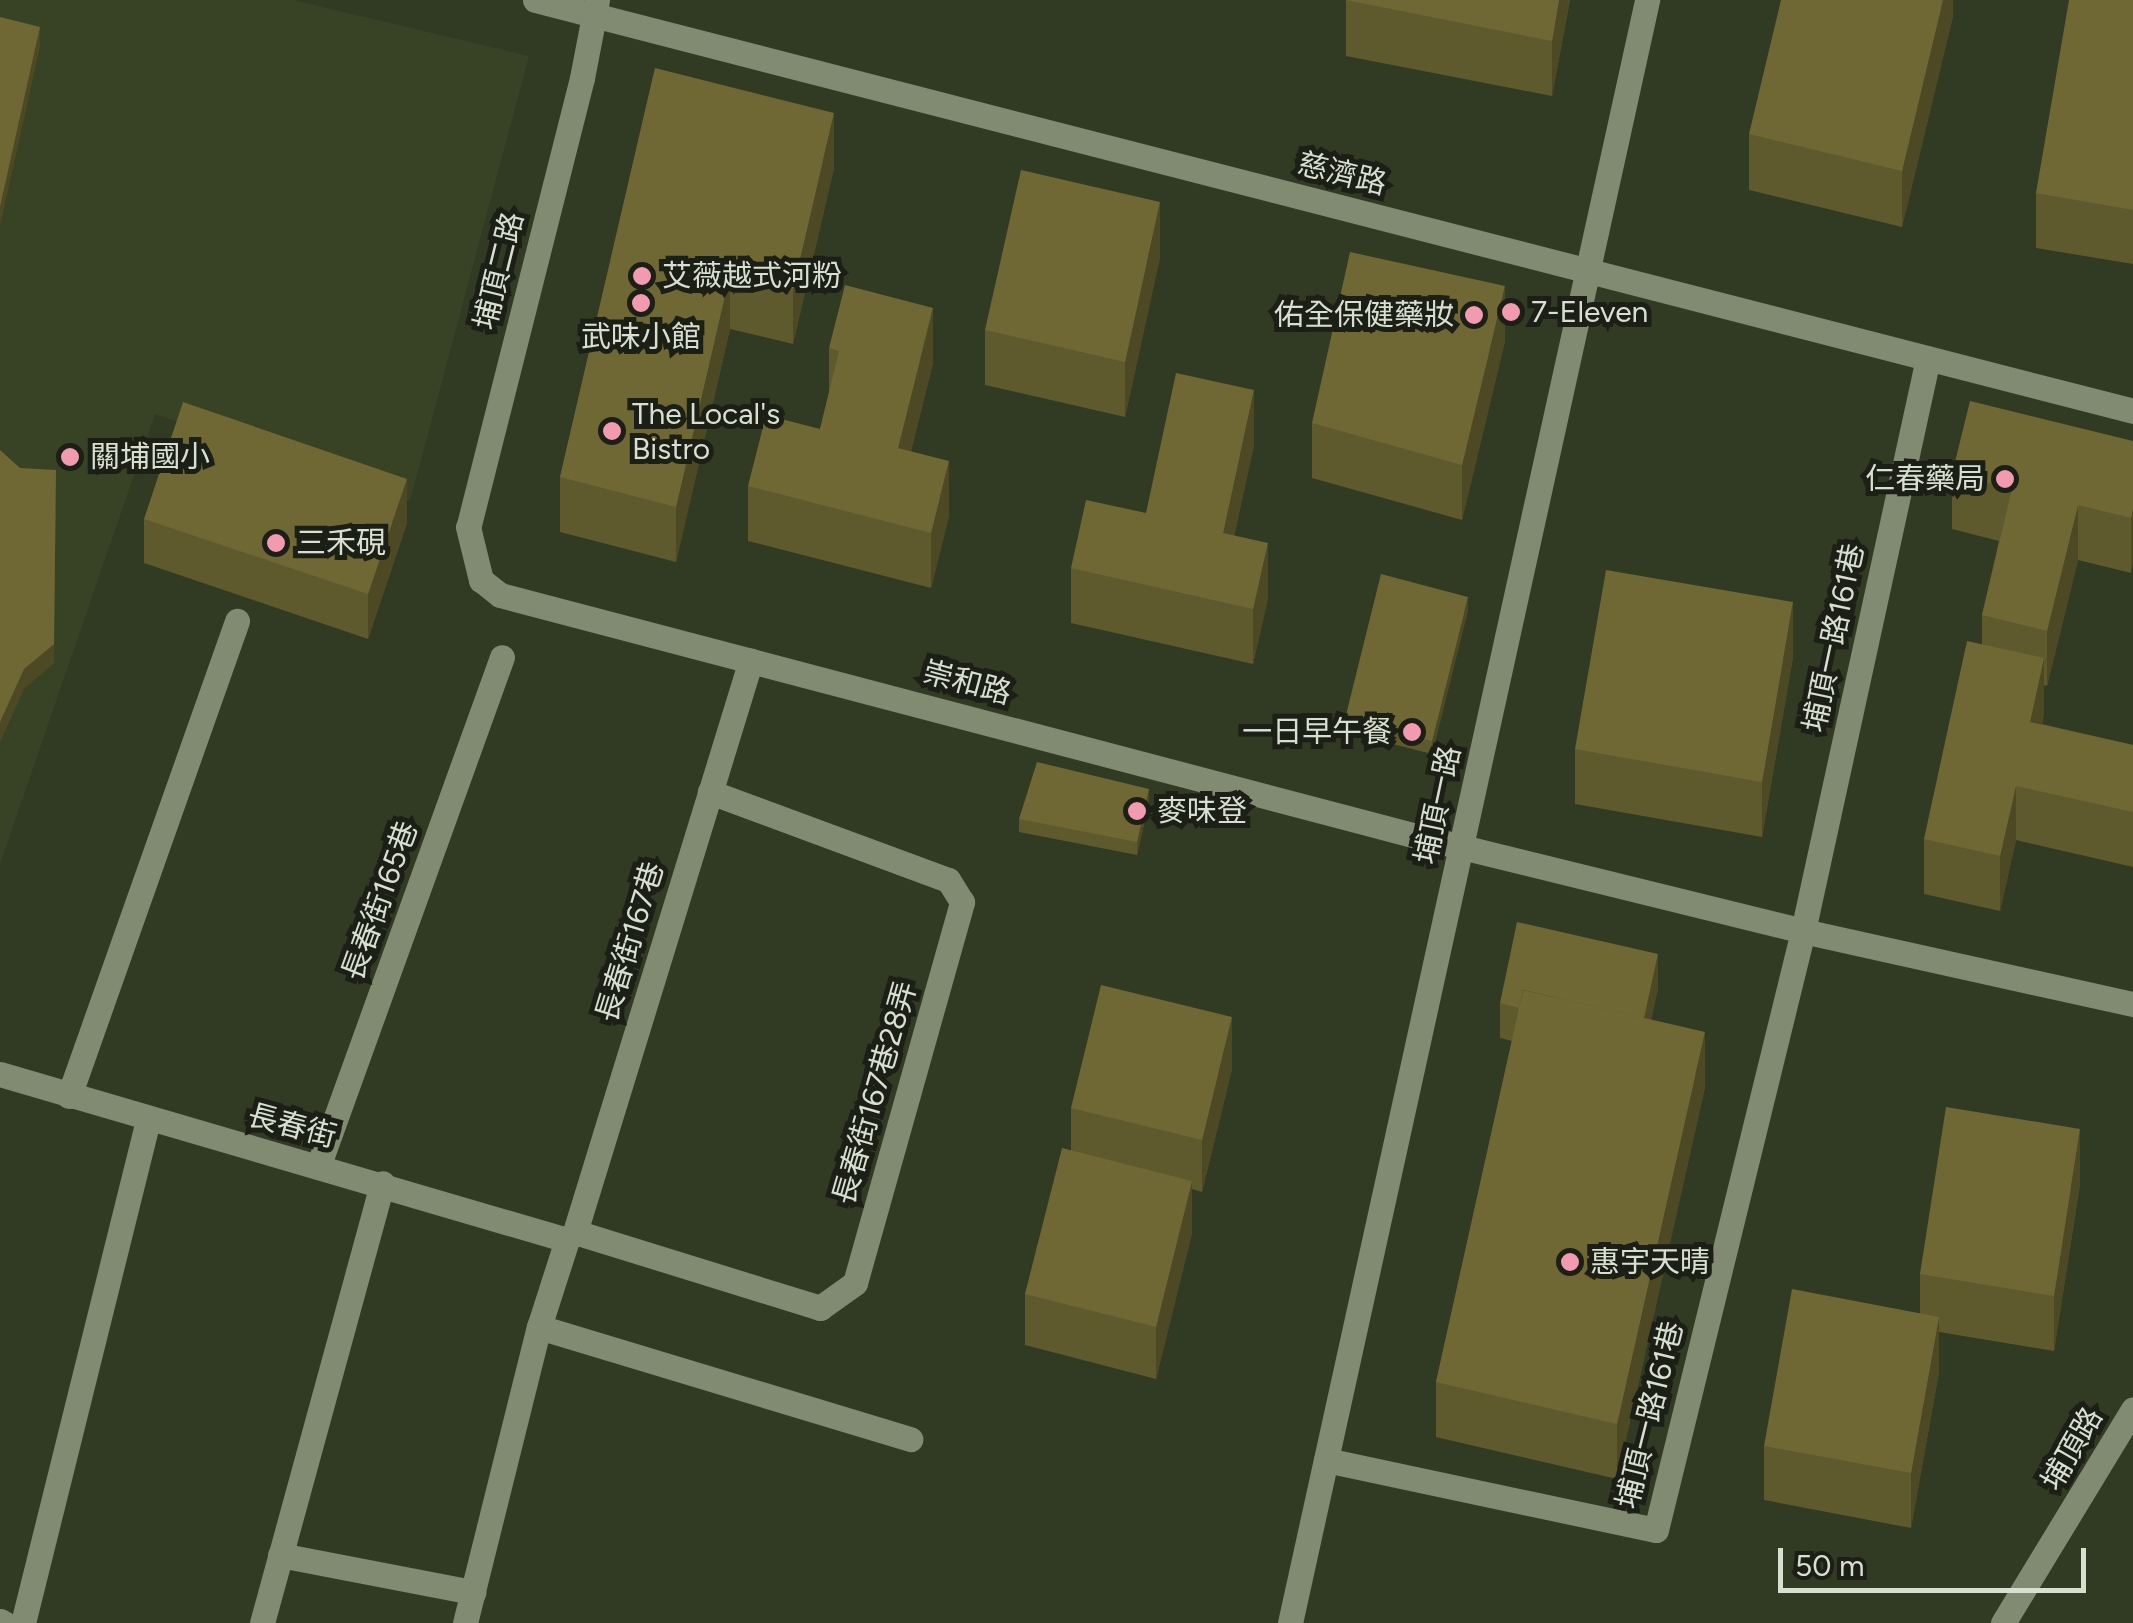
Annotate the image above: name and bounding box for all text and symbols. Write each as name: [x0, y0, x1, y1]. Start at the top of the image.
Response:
street label: 慈濟路: [1294, 146, 1390, 202]
street label: 埔頂二路: [467, 208, 531, 334]
place label: 艾薇越式河粉: [662, 258, 842, 294]
marker: 艾薇越式河粉: [631, 265, 653, 287]
marker: 武味小館: [630, 292, 652, 314]
place label: 7-Eleven: [1531, 294, 1648, 330]
place label: 佑全保健藥妝: [1274, 297, 1454, 333]
marker: 7-Eleven: [1500, 301, 1522, 323]
marker: 佑全保健藥妝: [1463, 304, 1485, 326]
place label: 武味小館: [581, 319, 701, 355]
place label: The Local's Bistro: [632, 396, 780, 466]
marker: The Local's Bistro: [601, 420, 623, 442]
place label: 關埔國小: [90, 439, 210, 475]
marker: 關埔國小: [59, 446, 81, 468]
place label: 仁春藥局: [1865, 461, 1985, 497]
marker: 仁春藥局: [1994, 468, 2016, 490]
place label: 三禾硯: [296, 525, 386, 561]
marker: 三禾硯: [265, 532, 287, 554]
street label: 埔頂一路161巷: [1796, 540, 1872, 736]
street label: 崇和路: [919, 654, 1015, 712]
place label: 一日早午餐: [1242, 714, 1392, 750]
marker: 一日早午餐: [1401, 721, 1423, 743]
street label: 埔頂一路: [1408, 743, 1468, 867]
place label: 麥味登: [1157, 793, 1247, 829]
marker: 麥味登: [1126, 800, 1148, 822]
street label: 長春街165巷: [335, 817, 425, 985]
street label: 長春街167巷: [589, 858, 671, 1026]
street label: 長春街167巷28弄: [826, 977, 924, 1209]
street label: 長春街: [244, 1097, 340, 1155]
place label: 惠宇天晴: [1590, 1244, 1710, 1280]
marker: 惠宇天晴: [1559, 1251, 1581, 1273]
street label: 埔頂一路161巷: [1609, 1318, 1691, 1512]
street label: 埔頂路: [2034, 1401, 2110, 1497]
scale bar: [1783, 1528, 2090, 1590]
text: 50 m: [1795, 1547, 1864, 1584]

